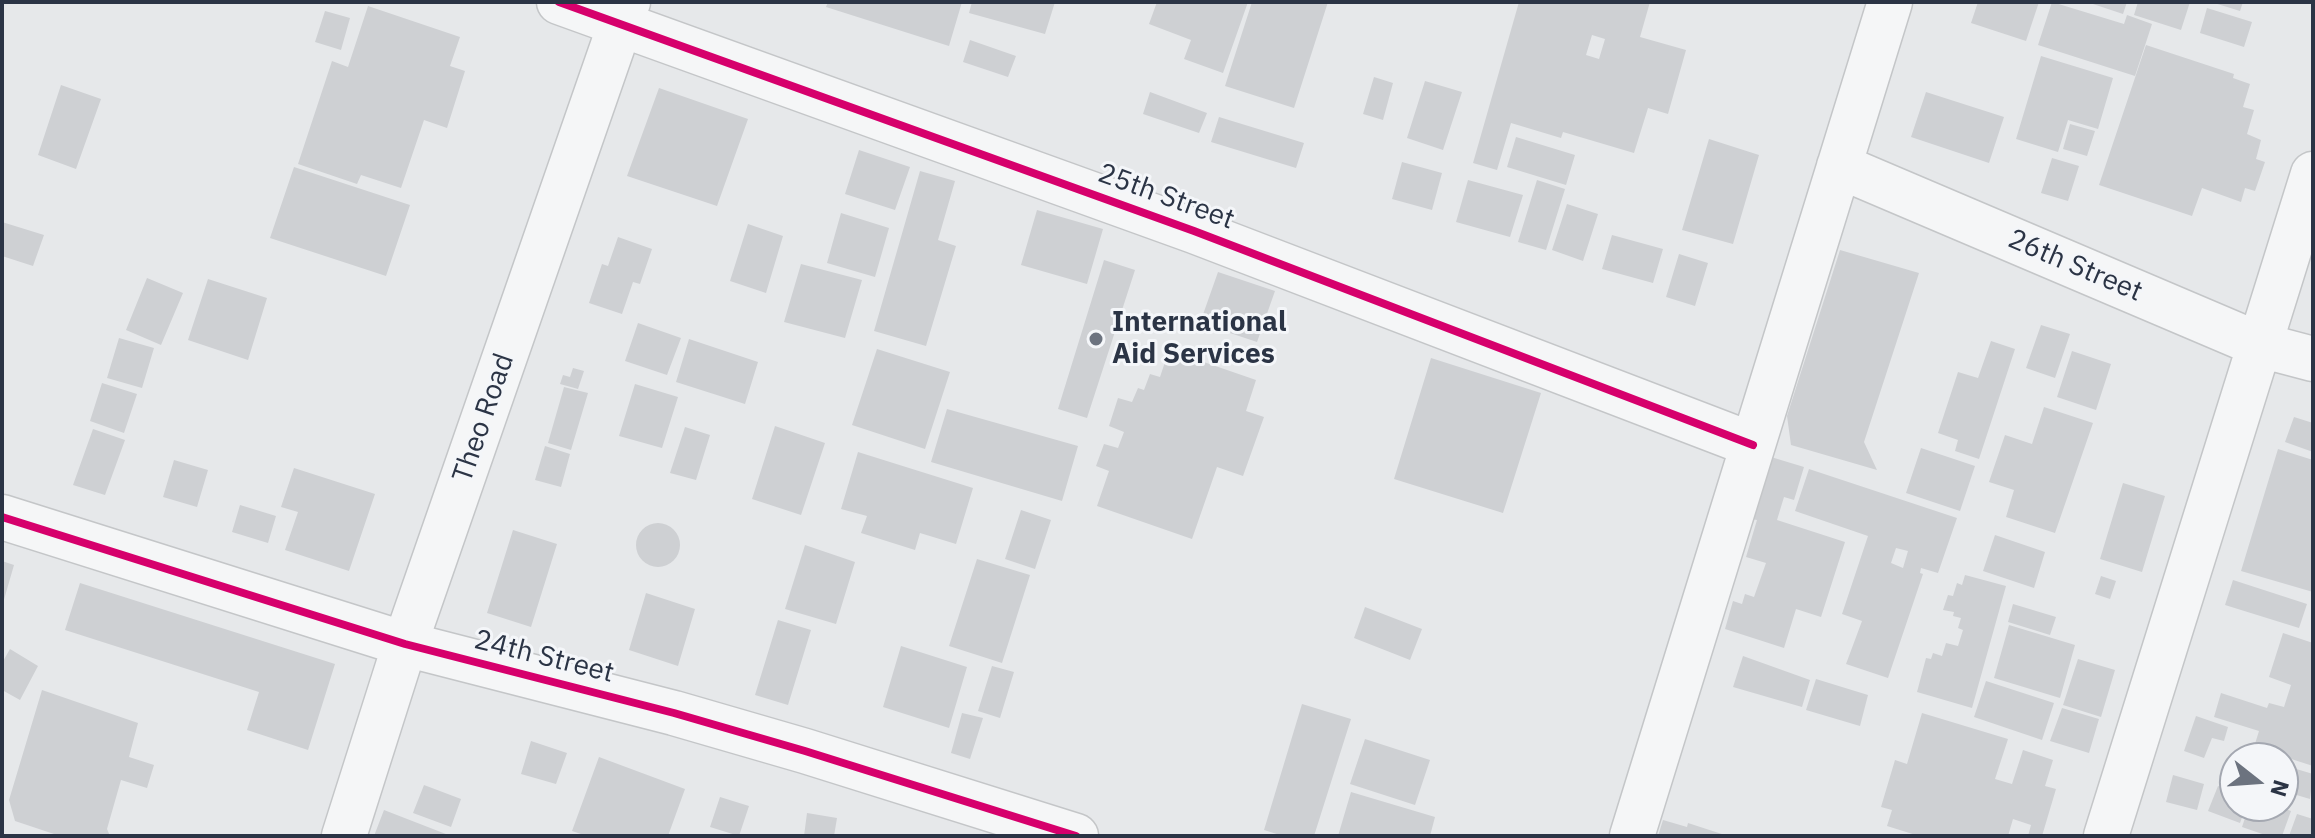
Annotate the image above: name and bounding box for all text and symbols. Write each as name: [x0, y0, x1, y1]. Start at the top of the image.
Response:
street label: 25th Street: [1093, 157, 1239, 237]
street label: 26th Street: [2003, 223, 2147, 309]
place label: International Aid Services: [1112, 306, 1287, 372]
marker: International Aid Services: [1087, 330, 1105, 348]
street label: Theo Road: [446, 349, 522, 487]
street label: 24th Street: [471, 623, 617, 691]
north arrow: [2219, 742, 2299, 822]
text: N: [2264, 777, 2297, 800]

